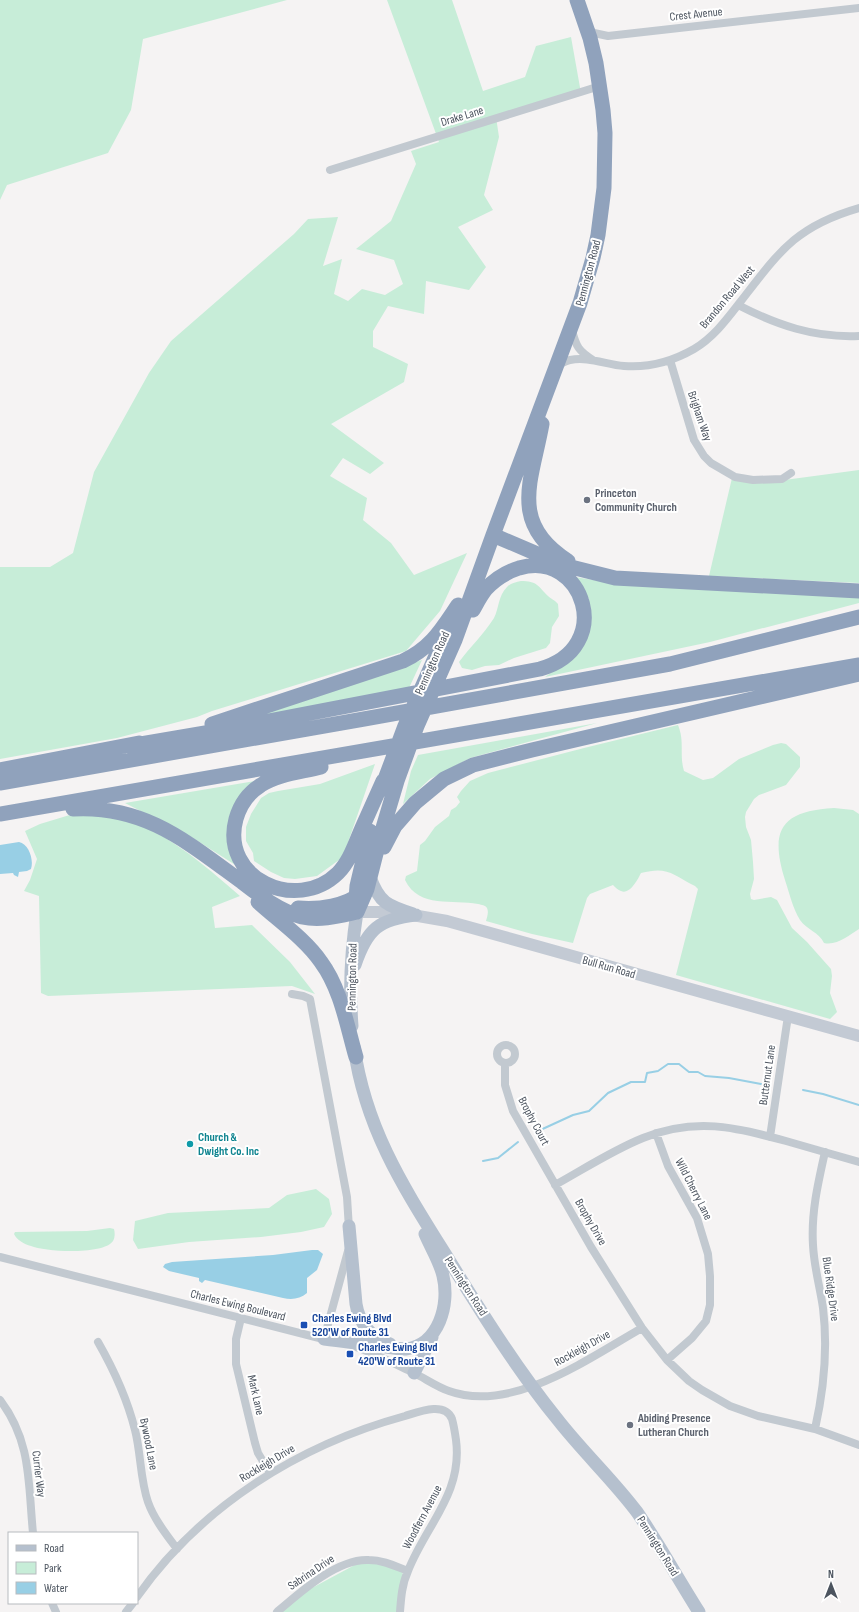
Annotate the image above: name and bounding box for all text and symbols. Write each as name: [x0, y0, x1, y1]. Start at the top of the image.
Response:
street label: Crest Avenue: [669, 4, 723, 25]
street label: Drake Lane: [439, 103, 486, 130]
street label: Pennington Road: [572, 238, 605, 308]
street label: Brandon Road West: [697, 262, 758, 332]
street label: Brigham Way: [684, 389, 715, 443]
place label: Princeton Community Church: [595, 486, 677, 515]
marker: Princeton Community Church: [582, 495, 592, 505]
street label: Pennington Road: [412, 629, 453, 697]
street label: Pennington Road: [344, 943, 361, 1011]
street label: Bull Run Road: [581, 953, 637, 982]
street label: Butternut Lane: [756, 1044, 779, 1106]
street label: Brophy Court: [514, 1094, 553, 1149]
place label: Church & Dwight Co. Inc: [198, 1130, 259, 1159]
marker: Church & Dwight Co. Inc: [185, 1139, 195, 1149]
street label: Wild Cherry Lane: [672, 1156, 716, 1223]
street label: Brophy Drive: [571, 1196, 610, 1248]
street label: Pennington Road: [441, 1254, 490, 1319]
street label: Blue Ridge Drive: [819, 1256, 842, 1322]
street label: Charles Ewing Boulevard: [189, 1286, 287, 1325]
place label: Charles Ewing Blvd 520'W of Route 31: [312, 1311, 392, 1340]
marker: Charles Ewing Blvd 520'W of Route 31: [299, 1320, 309, 1330]
street label: Rockleigh Drive: [552, 1327, 613, 1370]
place label: Charles Ewing Blvd 420'W of Route 31: [358, 1340, 438, 1369]
marker: Charles Ewing Blvd 420'W of Route 31: [345, 1349, 355, 1359]
street label: Mark Lane: [244, 1374, 267, 1417]
place label: Abiding Presence Lutheran Church: [637, 1411, 711, 1440]
street label: Bywood Lane: [136, 1417, 161, 1471]
marker: Abiding Presence Lutheran Church: [625, 1420, 635, 1430]
street label: Rockleigh Drive: [237, 1441, 298, 1486]
street label: Currier Way: [28, 1450, 49, 1499]
street label: Woodfern Avenue: [399, 1482, 446, 1552]
street label: Pennington Road: [633, 1514, 682, 1579]
legend: [8, 1532, 138, 1604]
text: Road: [44, 1541, 64, 1556]
street label: Sabrina Drive: [285, 1551, 338, 1593]
text: Park: [44, 1561, 62, 1576]
north arrow: [811, 1564, 851, 1604]
text: N: [828, 1568, 834, 1581]
text: Water: [44, 1581, 68, 1596]

